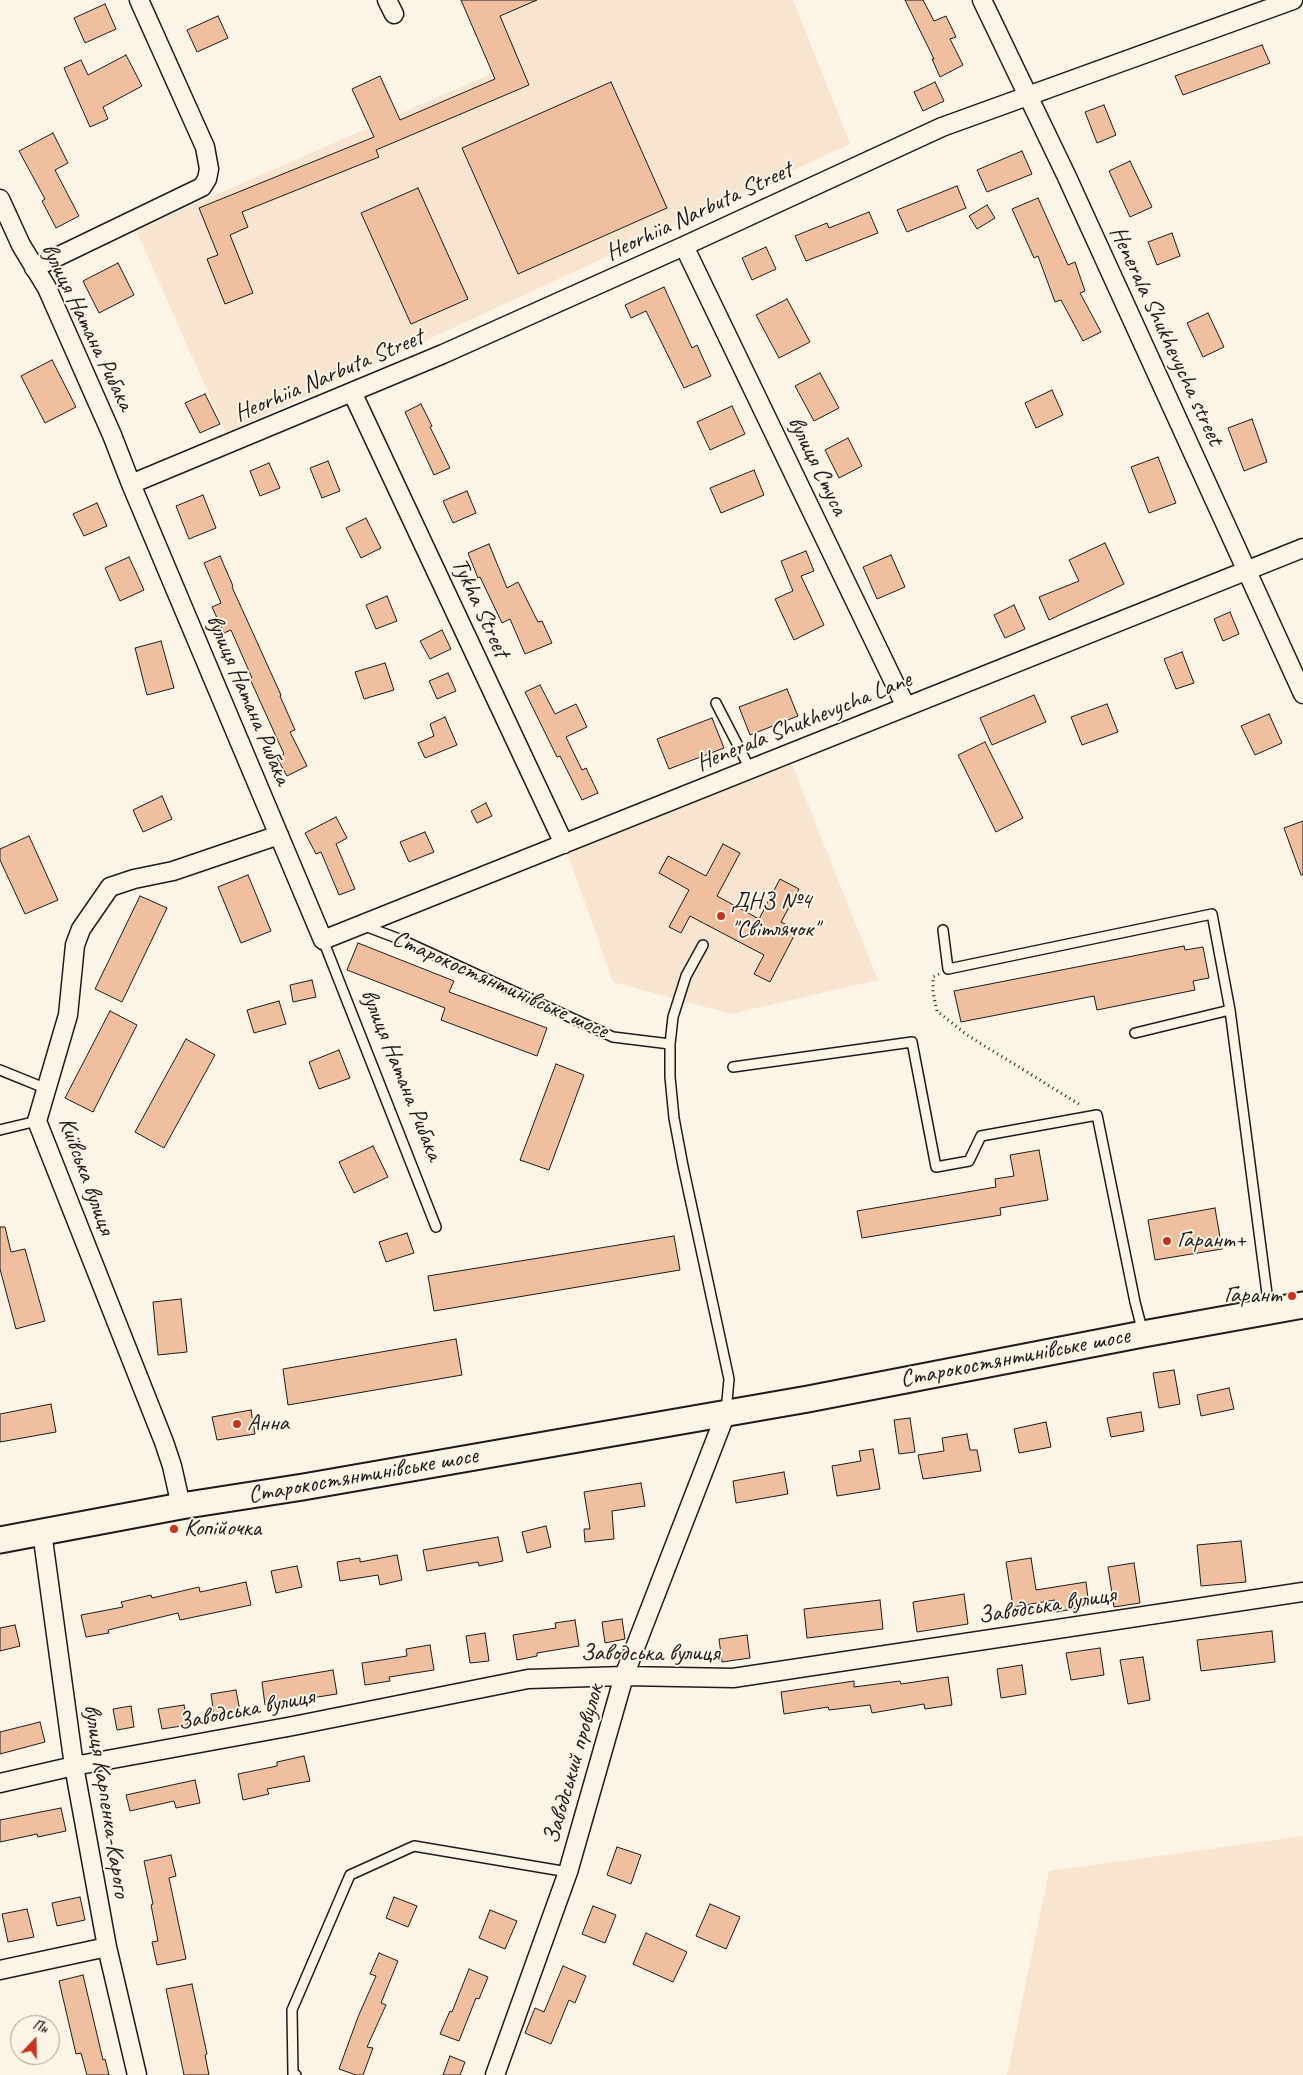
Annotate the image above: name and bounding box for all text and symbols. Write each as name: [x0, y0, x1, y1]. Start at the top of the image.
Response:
street label: Heorhiia Narbuta Street: [601, 156, 797, 268]
street label: Henerala Shukhevycha street: [1103, 222, 1229, 450]
street label: вулиця Натана Рибака: [34, 239, 140, 415]
street label: Heorhiia Narbuta Street: [230, 323, 428, 429]
street label: вулиця Стуса: [781, 412, 853, 520]
street label: Tykha Street: [445, 554, 515, 662]
street label: вулиця Натана Рибака: [199, 610, 297, 790]
street label: Henerala Shukhevycha Lane: [692, 666, 916, 778]
place label: ДНЗ №4 "Світлячок": [731, 888, 819, 944]
marker: ДНЗ №4 "Світлячок": [715, 910, 727, 922]
street label: Старокостянтинівське шосе: [388, 924, 612, 1046]
street label: вулиця Натана Рибака: [353, 985, 449, 1165]
street label: Київська вулиця: [51, 1113, 121, 1239]
place label: Гарант+: [1177, 1227, 1246, 1255]
marker: Гарант+: [1161, 1235, 1173, 1247]
place label: Гарант: [1224, 1282, 1282, 1310]
marker: Гарант: [1286, 1290, 1298, 1302]
street label: Старокостянтинівське шосе: [898, 1322, 1132, 1394]
place label: Анна: [247, 1410, 289, 1438]
marker: Анна: [231, 1418, 243, 1430]
street label: Старокостянтинівське шосе: [246, 1442, 480, 1510]
place label: Копійочка: [184, 1515, 261, 1543]
marker: Копійочка: [168, 1523, 180, 1535]
street label: Заводська вулиця: [976, 1581, 1118, 1631]
street label: Заводська вулиця: [581, 1640, 719, 1668]
street label: Заводський провулок: [537, 1681, 611, 1847]
street label: Заводська вулиця: [175, 1683, 317, 1737]
street label: вулиця Карпенка-Карого: [76, 1702, 136, 1900]
north arrow: [10, 2015, 60, 2065]
text: Пн: [30, 2016, 50, 2037]

